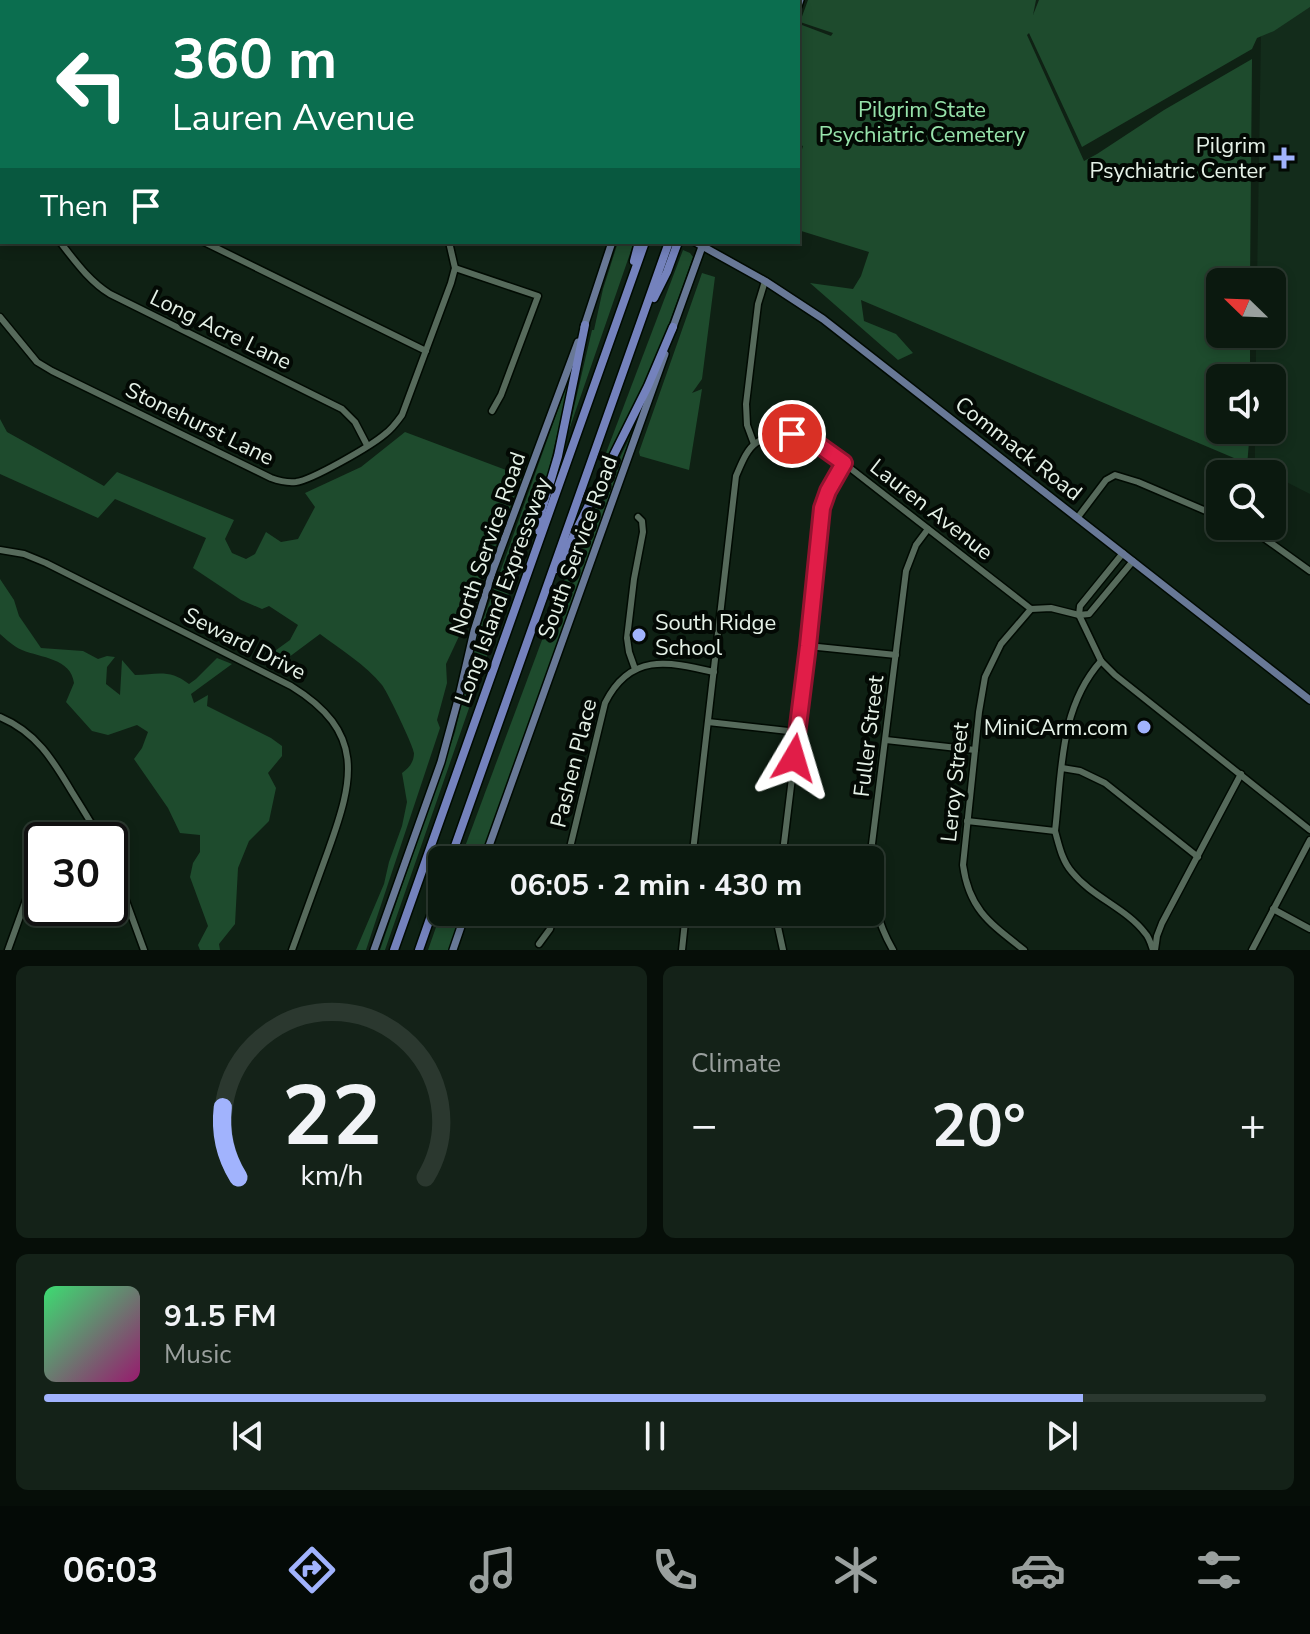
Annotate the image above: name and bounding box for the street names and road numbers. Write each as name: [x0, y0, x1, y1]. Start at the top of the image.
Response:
street label: Long Acre Lane: [145, 283, 296, 377]
street label: Stonehurst Lane: [120, 375, 279, 473]
street label: Commack Road: [949, 390, 1088, 508]
street label: North Service Road: [443, 448, 533, 639]
street label: South Service Road: [531, 452, 625, 643]
street label: Lauren Avenue: [864, 452, 999, 567]
street label: Long Island Expressway: [448, 472, 558, 708]
street label: Seward Drive: [178, 600, 311, 688]
street label: Fuller Street: [847, 673, 891, 799]
street label: Pashen Place: [543, 696, 604, 831]
street label: Leroy Street: [934, 720, 976, 844]

